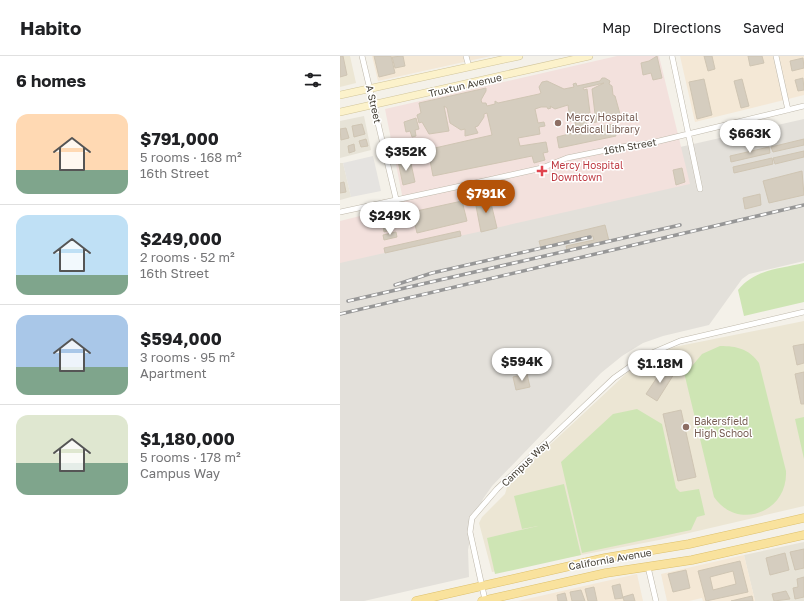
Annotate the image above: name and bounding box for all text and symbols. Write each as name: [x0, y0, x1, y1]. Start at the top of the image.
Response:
text: Habito: [20, 16, 81, 39]
text: Map: [602, 19, 631, 36]
text: Directions: [653, 19, 721, 36]
text: Saved: [743, 19, 784, 36]
icon: filters: [302, 69, 324, 91]
text: 6 homes: [16, 70, 86, 91]
street label: Truxtun Avenue: [427, 71, 503, 99]
street label: A Street: [364, 84, 384, 124]
place label: Mercy Hospital Medical Library: [566, 111, 640, 135]
marker: Mercy Hospital Medical Library: [553, 118, 563, 128]
pin: $663K: [722, 120, 778, 154]
text: $663K: [729, 125, 771, 141]
text: $791,000: [140, 128, 219, 149]
icon: home: [48, 130, 96, 178]
street label: 16th Street: [603, 135, 657, 157]
pin: $352K: [378, 138, 434, 172]
text: $352K: [385, 143, 427, 159]
text: 5 rooms · 168 m²: [140, 149, 242, 165]
place label: Mercy Hospital Downtown: [551, 159, 623, 183]
text: 16th Street: [140, 165, 209, 181]
marker: Mercy Hospital Downtown: [536, 165, 548, 177]
pin: $791K: [458, 180, 514, 214]
text: $791K: [466, 185, 506, 201]
pin: $249K: [362, 202, 418, 236]
text: $249K: [369, 207, 411, 223]
text: $249,000: [140, 228, 222, 249]
icon: home: [48, 231, 96, 279]
text: 2 rooms · 52 m²: [140, 249, 235, 265]
text: 16th Street: [140, 265, 209, 281]
text: $594,000: [140, 328, 222, 349]
icon: home: [48, 331, 96, 379]
pin: $594K: [494, 348, 550, 382]
text: 3 rooms · 95 m²: [140, 349, 235, 365]
pin: $1.18M: [627, 350, 693, 384]
text: $594K: [501, 353, 543, 369]
text: $1.18M: [637, 355, 683, 371]
text: Apartment: [140, 365, 207, 381]
place label: Bakersfield High School: [694, 415, 752, 439]
marker: Bakersfield High School: [681, 422, 691, 432]
text: $1,180,000: [140, 428, 235, 449]
icon: home: [48, 431, 96, 479]
street label: Campus Way: [499, 437, 552, 489]
text: 5 rooms · 178 m²: [140, 449, 241, 465]
text: Campus Way: [140, 465, 220, 481]
street label: California Avenue: [568, 546, 653, 572]

